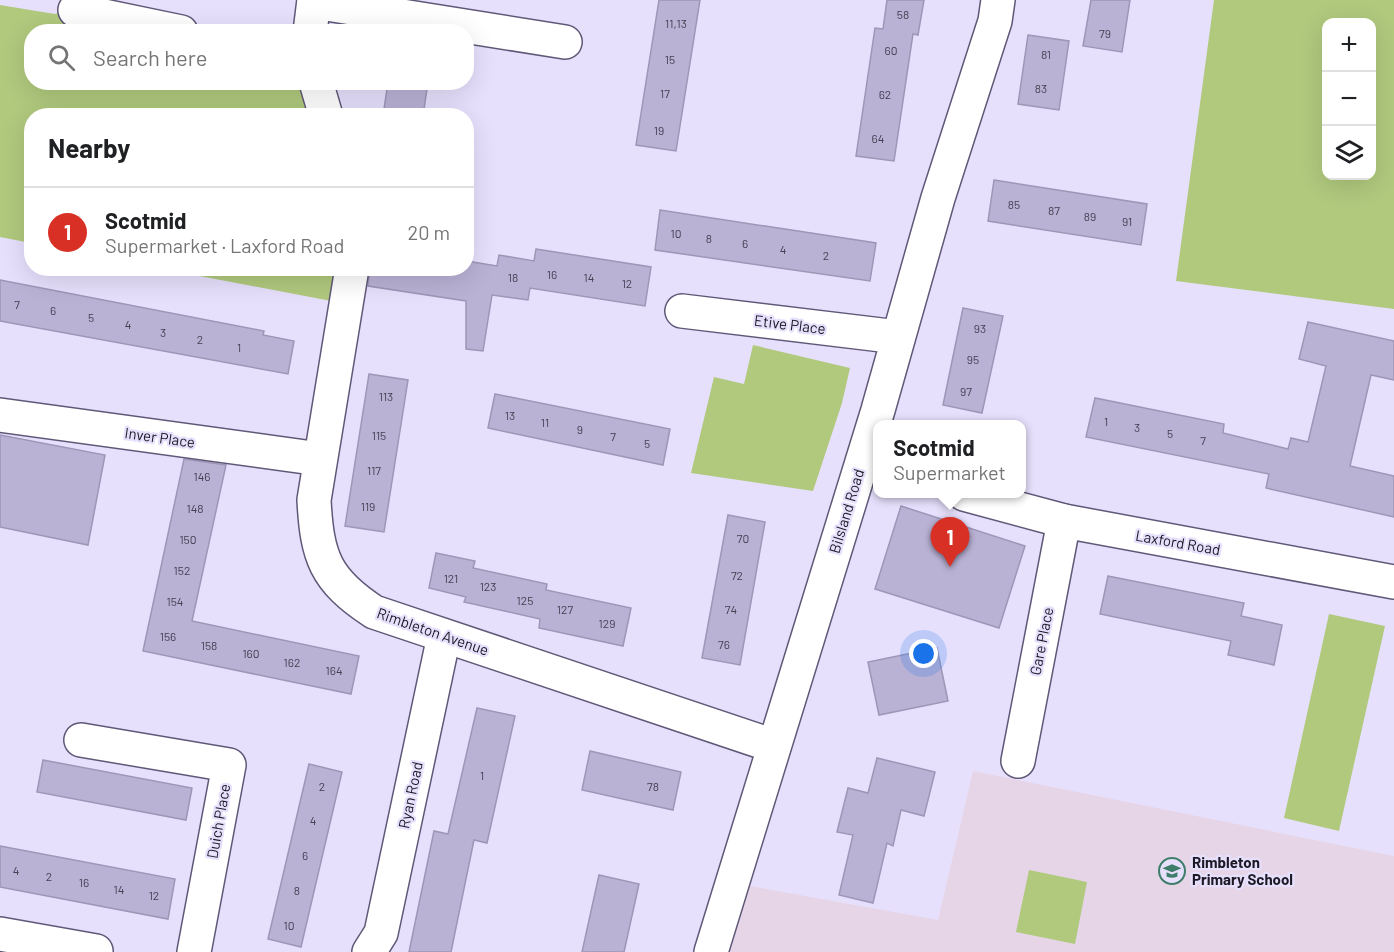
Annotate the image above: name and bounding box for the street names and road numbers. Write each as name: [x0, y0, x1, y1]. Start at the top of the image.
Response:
street label: Etive Place: [753, 311, 827, 337]
street label: Inver Place: [124, 423, 196, 451]
street label: Bilsland Road: [825, 467, 867, 555]
street label: Laxford Road: [1134, 526, 1222, 558]
street label: Rimbleton Avenue: [375, 603, 491, 659]
street label: Gare Place: [1026, 605, 1056, 677]
street label: Ryan Road: [394, 760, 426, 830]
street label: Duich Place: [203, 782, 233, 860]

